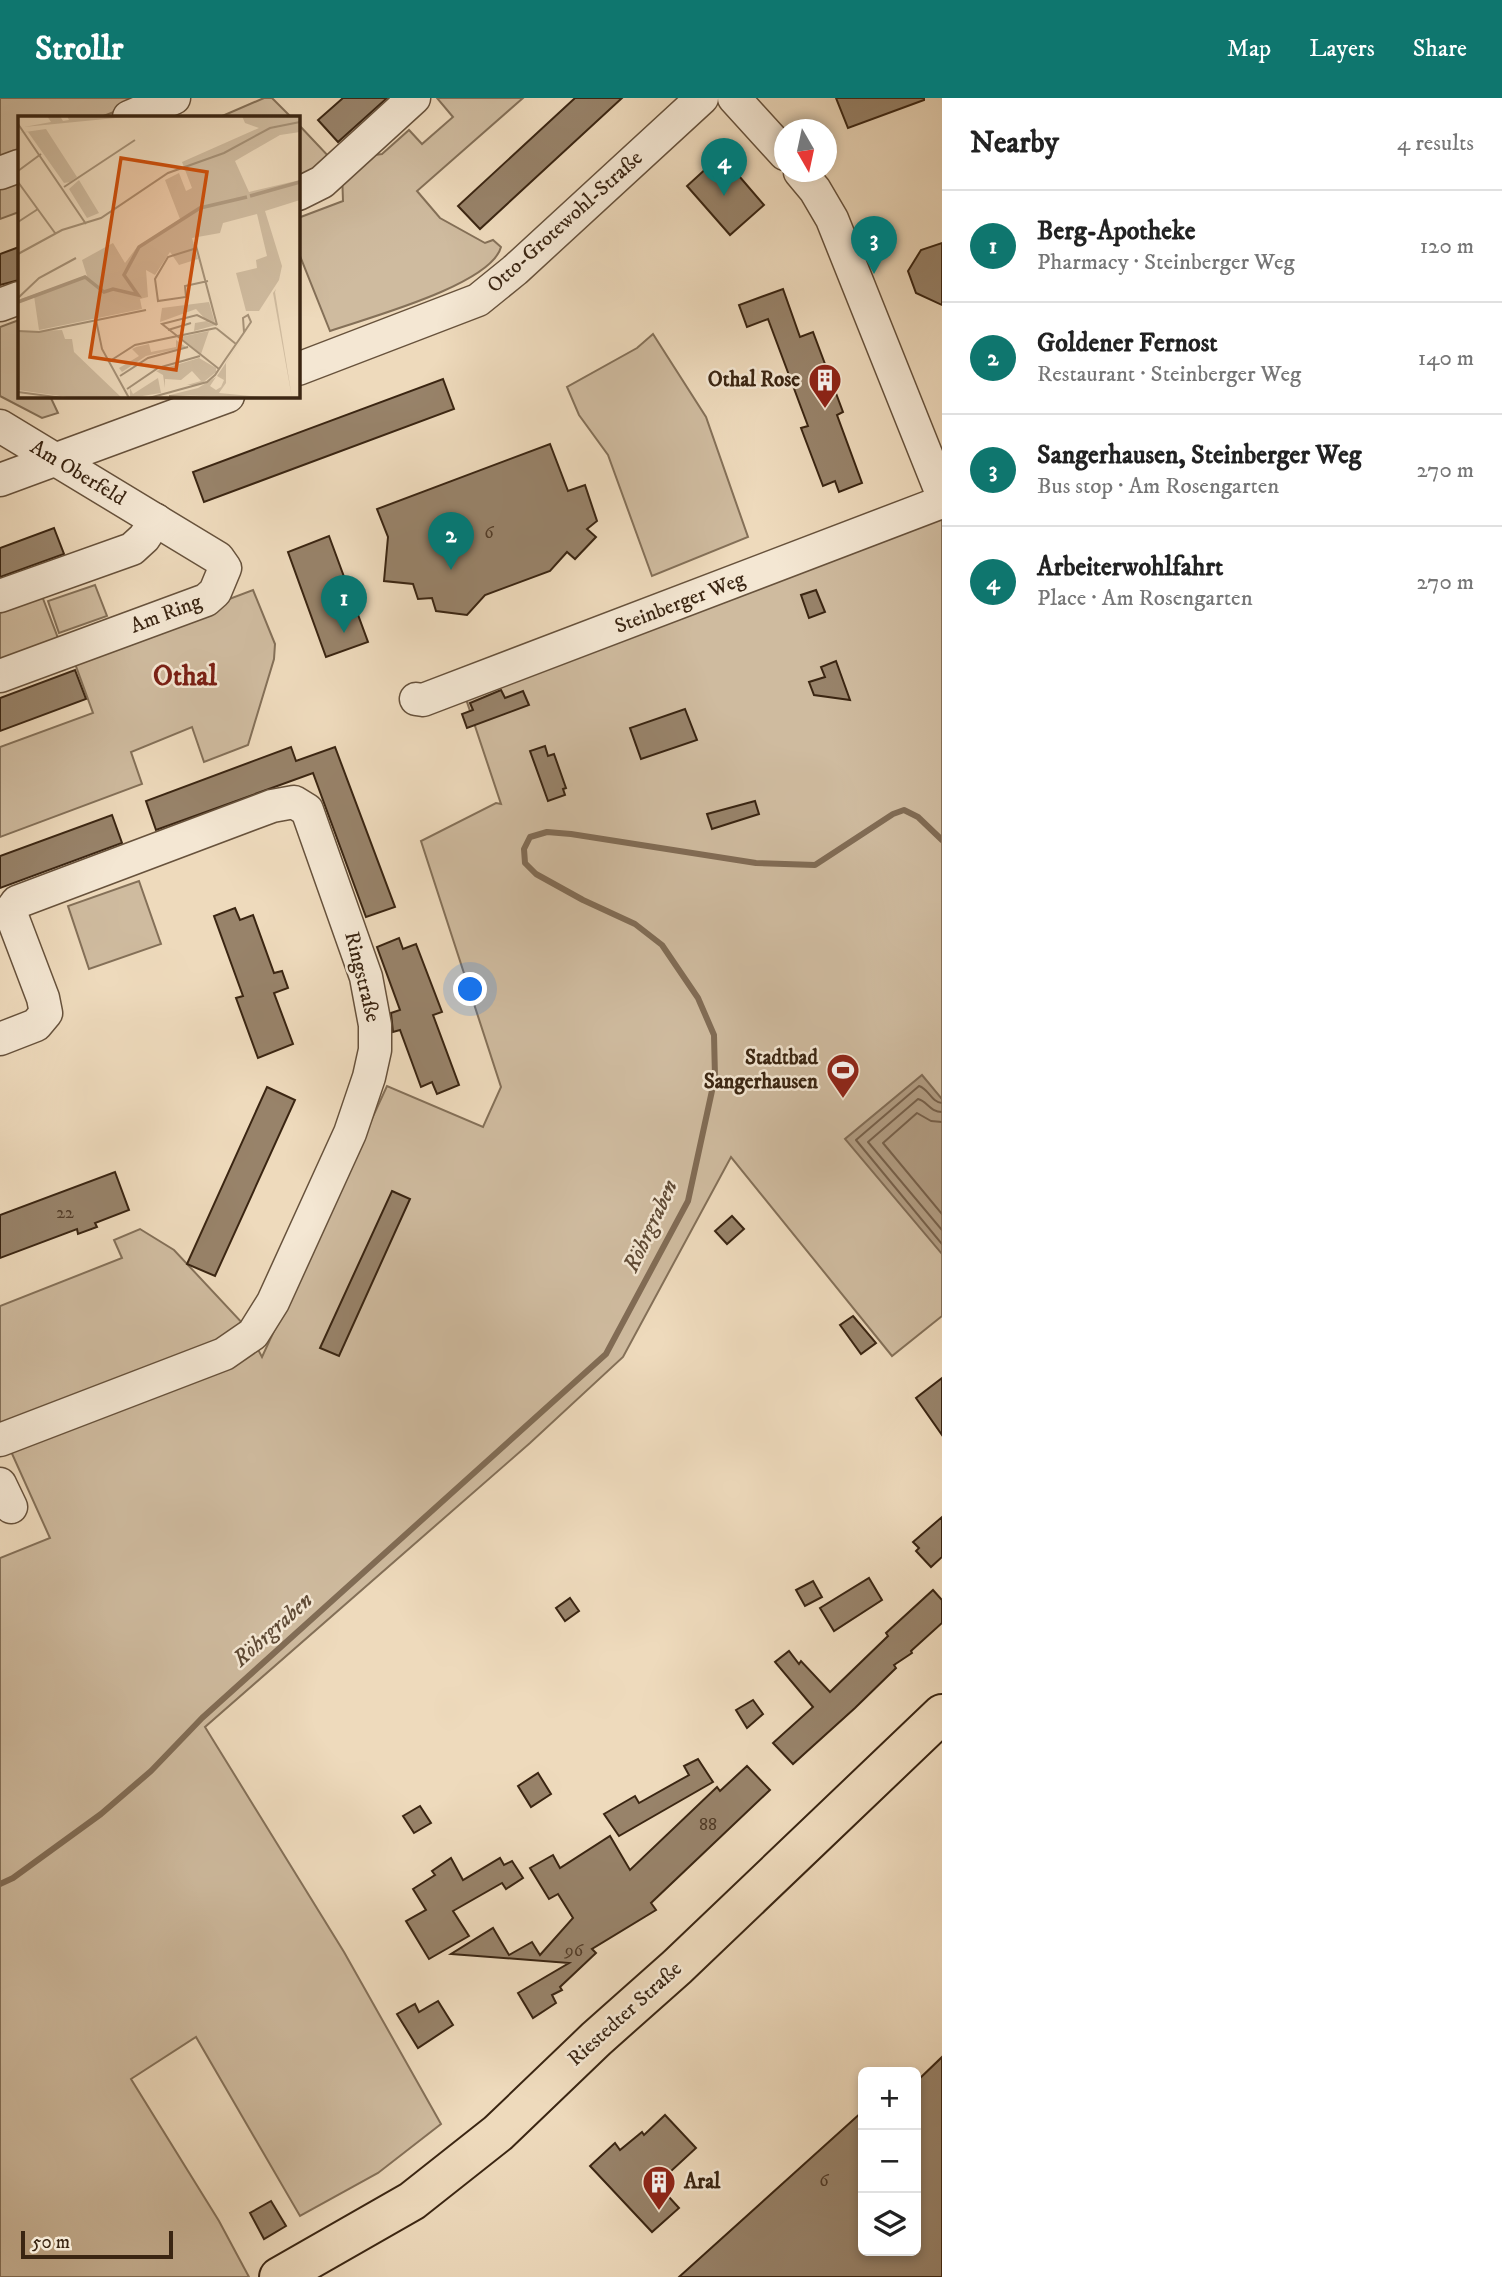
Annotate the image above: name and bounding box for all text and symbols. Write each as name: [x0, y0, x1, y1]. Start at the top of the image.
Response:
text: Strollr: [35, 29, 123, 70]
text: Map: [1227, 34, 1271, 64]
text: Layers: [1309, 34, 1375, 64]
text: Share: [1413, 34, 1467, 64]
inset map: [18, 116, 299, 397]
north arrow: [774, 119, 837, 182]
text: Nearby: [970, 125, 1059, 162]
text: 4 results: [1397, 129, 1474, 158]
pin: 4: [701, 138, 747, 196]
street label: Otto-Grotewohl-Straße: [482, 145, 648, 299]
text: Berg-Apotheke: [1037, 215, 1195, 248]
pin: 3: [851, 216, 897, 274]
text: 1: [989, 232, 997, 261]
text: 120 m: [1420, 232, 1474, 261]
text: Pharmacy · Steinberger Weg: [1037, 248, 1295, 277]
text: Goldener Fernost: [1037, 327, 1218, 360]
text: 2: [987, 344, 999, 373]
text: 140 m: [1418, 344, 1474, 373]
text: Restaurant · Steinberger Weg: [1037, 360, 1301, 389]
building icon: Othal Rose: [806, 361, 844, 410]
place label: Othal Rose: [708, 367, 800, 393]
street label: Am Oberfeld: [25, 434, 131, 512]
text: Sangerhausen, Steinberger Weg: [1037, 439, 1361, 472]
text: 3: [989, 456, 997, 485]
text: 270 m: [1417, 456, 1474, 485]
text: Bus stop · Am Rosengarten: [1037, 472, 1279, 501]
pin: 2: [428, 512, 474, 570]
house number: 6: [484, 522, 494, 544]
text: Arbeiterwohlfahrt: [1037, 551, 1223, 584]
street label: Steinberger Weg: [611, 566, 750, 640]
text: 4: [986, 568, 1000, 597]
text: 270 m: [1417, 568, 1474, 597]
pin: 1: [321, 575, 367, 633]
text: Place · Am Rosengarten: [1037, 584, 1253, 613]
street label: Am Ring: [127, 588, 206, 639]
district label: Othal: [153, 659, 217, 694]
street label: Ringstraße: [338, 929, 386, 1025]
your location: [453, 972, 487, 1006]
place label: Stadtbad Sangerhausen: [704, 1045, 819, 1095]
sports icon: Stadtbad Sangerhausen: [824, 1051, 862, 1100]
water label: Röhrgraben: [617, 1175, 685, 1278]
house number: 22: [56, 1202, 74, 1224]
water label: Röhrgraben: [226, 1586, 320, 1674]
house number: 88: [699, 1814, 717, 1836]
house number: 96: [564, 1940, 584, 1962]
street label: Riestedter Straße: [563, 1956, 688, 2072]
map controls: [858, 2067, 921, 2256]
button: +: [858, 2067, 921, 2130]
button: −: [858, 2130, 921, 2193]
building icon: Aral: [640, 2163, 678, 2212]
place label: Aral: [683, 2169, 721, 2195]
house number: 6: [819, 2170, 829, 2192]
button: layers: [858, 2193, 921, 2256]
scale bar: [21, 2228, 173, 2260]
text: 50 m: [32, 2231, 70, 2254]

